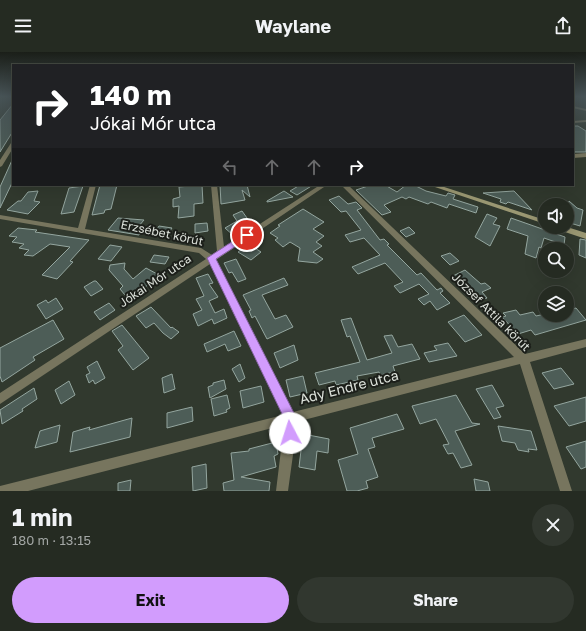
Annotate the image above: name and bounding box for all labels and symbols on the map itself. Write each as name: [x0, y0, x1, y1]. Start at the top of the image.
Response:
street label: Erzsébet körút: [119, 216, 205, 249]
pin: [230, 218, 264, 252]
street label: Jókai Mór utca: [116, 251, 194, 310]
street label: József Attila körút: [449, 269, 534, 354]
street label: Ady Endre utca: [298, 366, 400, 407]
position arrow: [269, 412, 311, 454]

